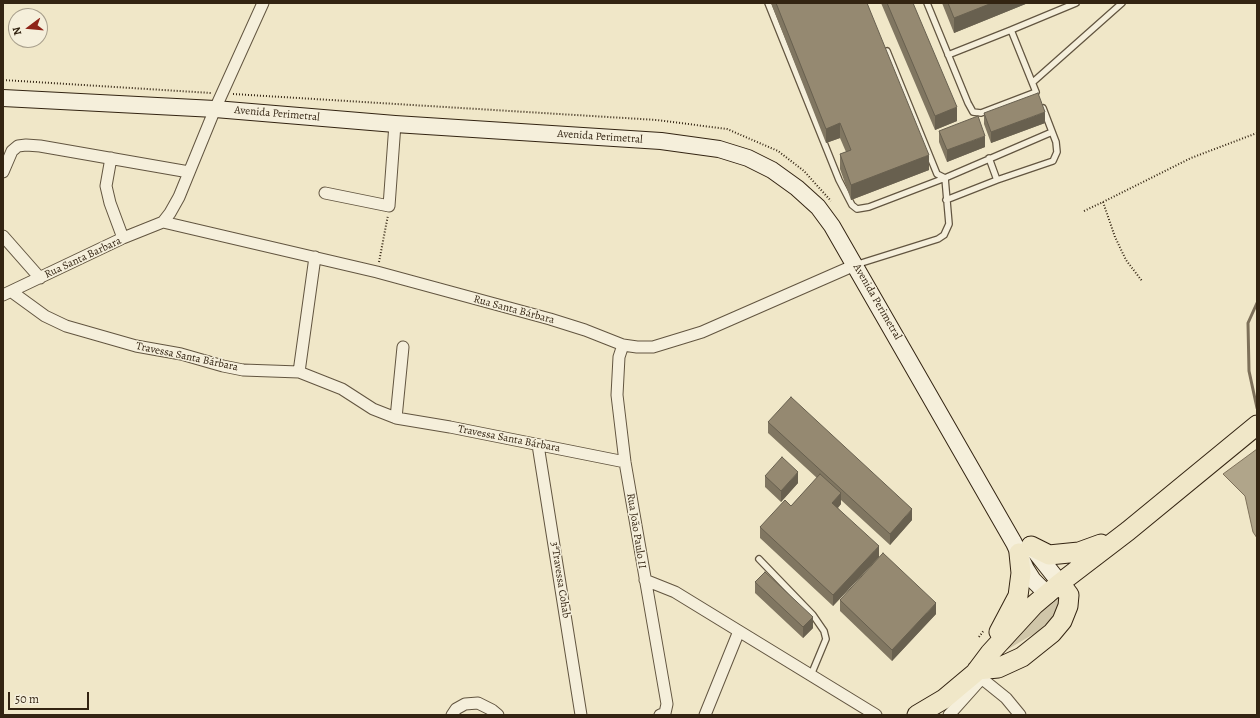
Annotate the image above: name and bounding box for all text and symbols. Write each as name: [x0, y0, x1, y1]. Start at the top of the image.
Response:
north arrow: [8, 8, 48, 48]
text: N: [9, 25, 25, 37]
street label: Avenida Perimetral: [234, 104, 320, 124]
street label: Avenida Perimetral: [557, 127, 643, 147]
street label: Rua Santa Barbara: [43, 234, 123, 282]
street label: Avenida Perimetral: [850, 262, 904, 342]
street label: Rua Santa Bárbara: [472, 293, 556, 327]
street label: Travessa Santa Bárbara: [135, 340, 239, 374]
street label: Travessa Santa Bárbara: [457, 423, 561, 455]
street label: Rua João Paulo II: [624, 492, 648, 570]
street label: 3ªTravessa Cohab: [547, 541, 573, 619]
scale bar: [10, 684, 91, 710]
text: 50 m: [15, 691, 39, 707]

